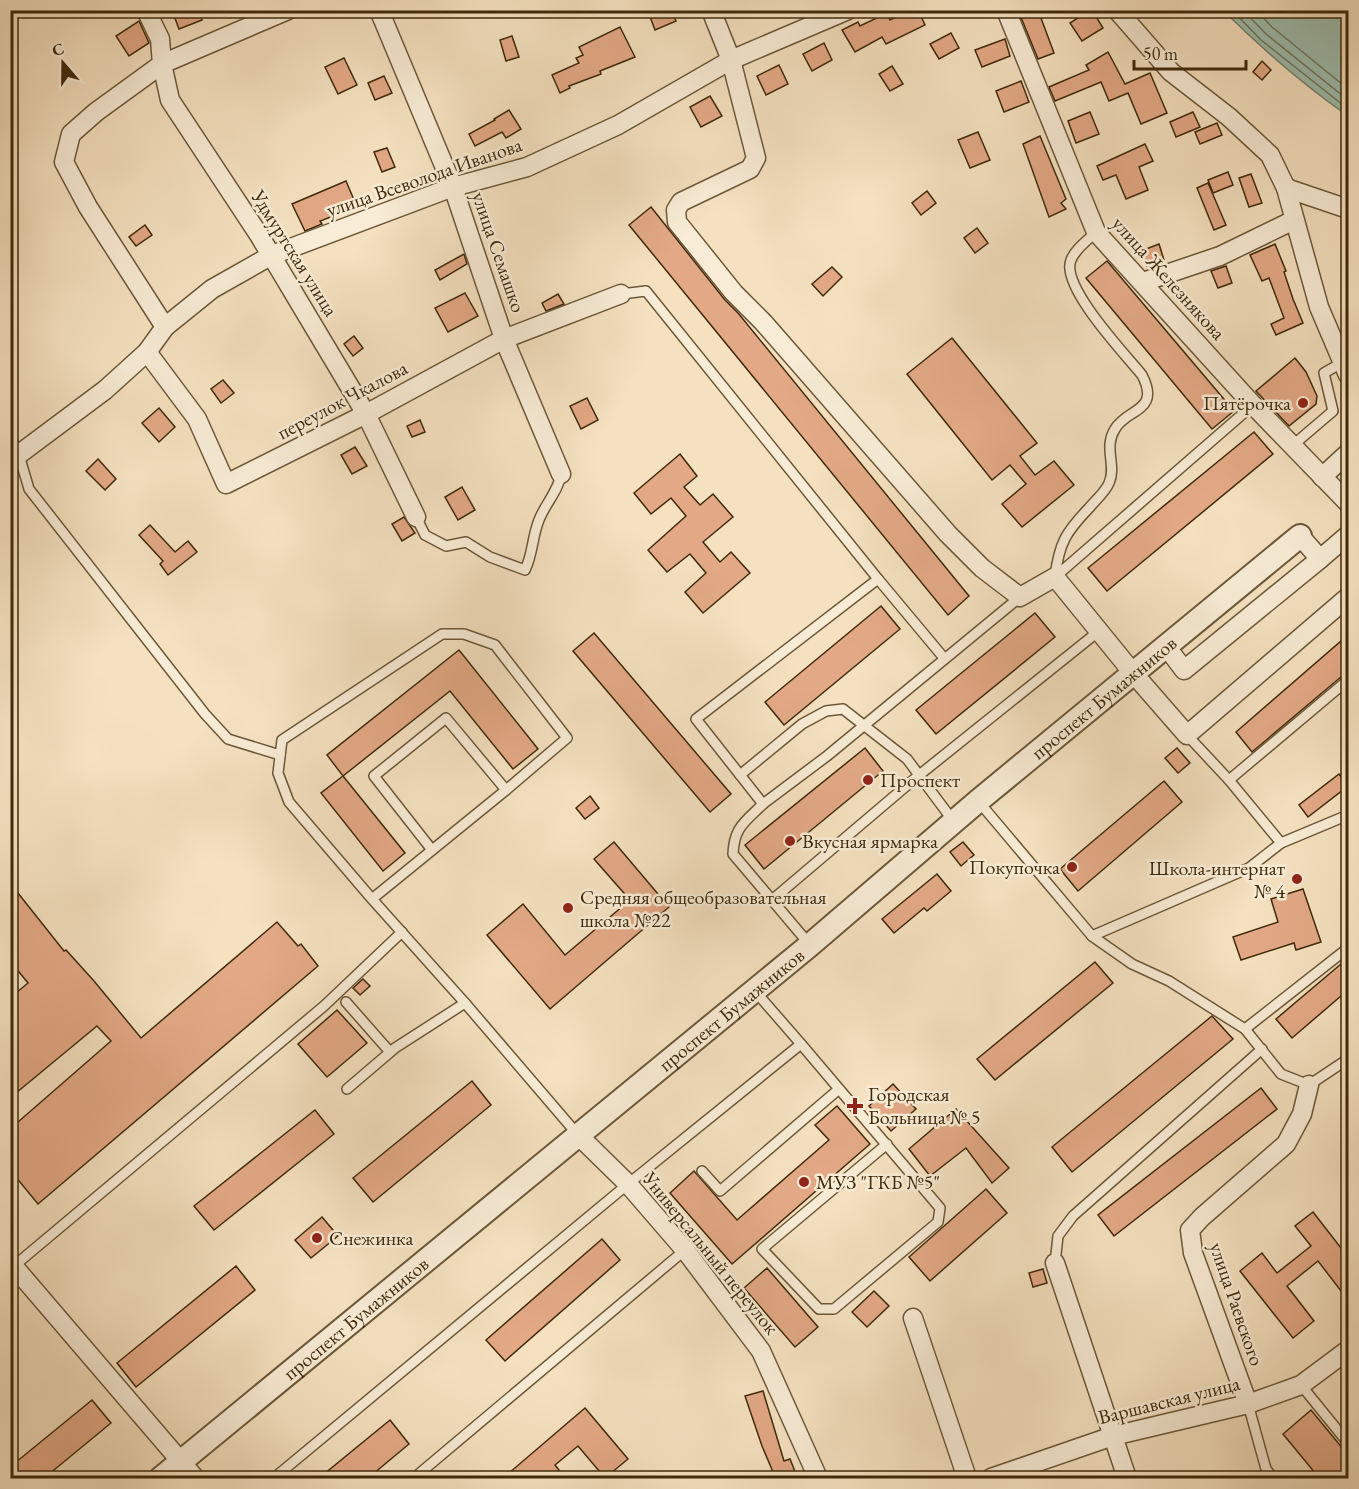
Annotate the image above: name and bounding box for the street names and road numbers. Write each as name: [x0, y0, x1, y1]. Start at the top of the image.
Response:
street label: улица Всеволода Иванова: [323, 131, 525, 223]
street label: Удмуртская улица: [245, 184, 344, 321]
street label: улица Семашко: [466, 188, 532, 316]
street label: улица Железнякова: [1107, 211, 1231, 345]
street label: переулок Чкалова: [272, 355, 412, 445]
street label: проспект Бумажников: [1026, 630, 1182, 765]
street label: проспект Бумажников: [653, 942, 810, 1077]
street label: Универсальный переулок: [637, 1165, 785, 1340]
street label: улица Раевского: [1204, 1239, 1270, 1369]
street label: проспект Бумажников: [278, 1251, 434, 1386]
street label: Варшавская улица: [1095, 1370, 1243, 1430]

